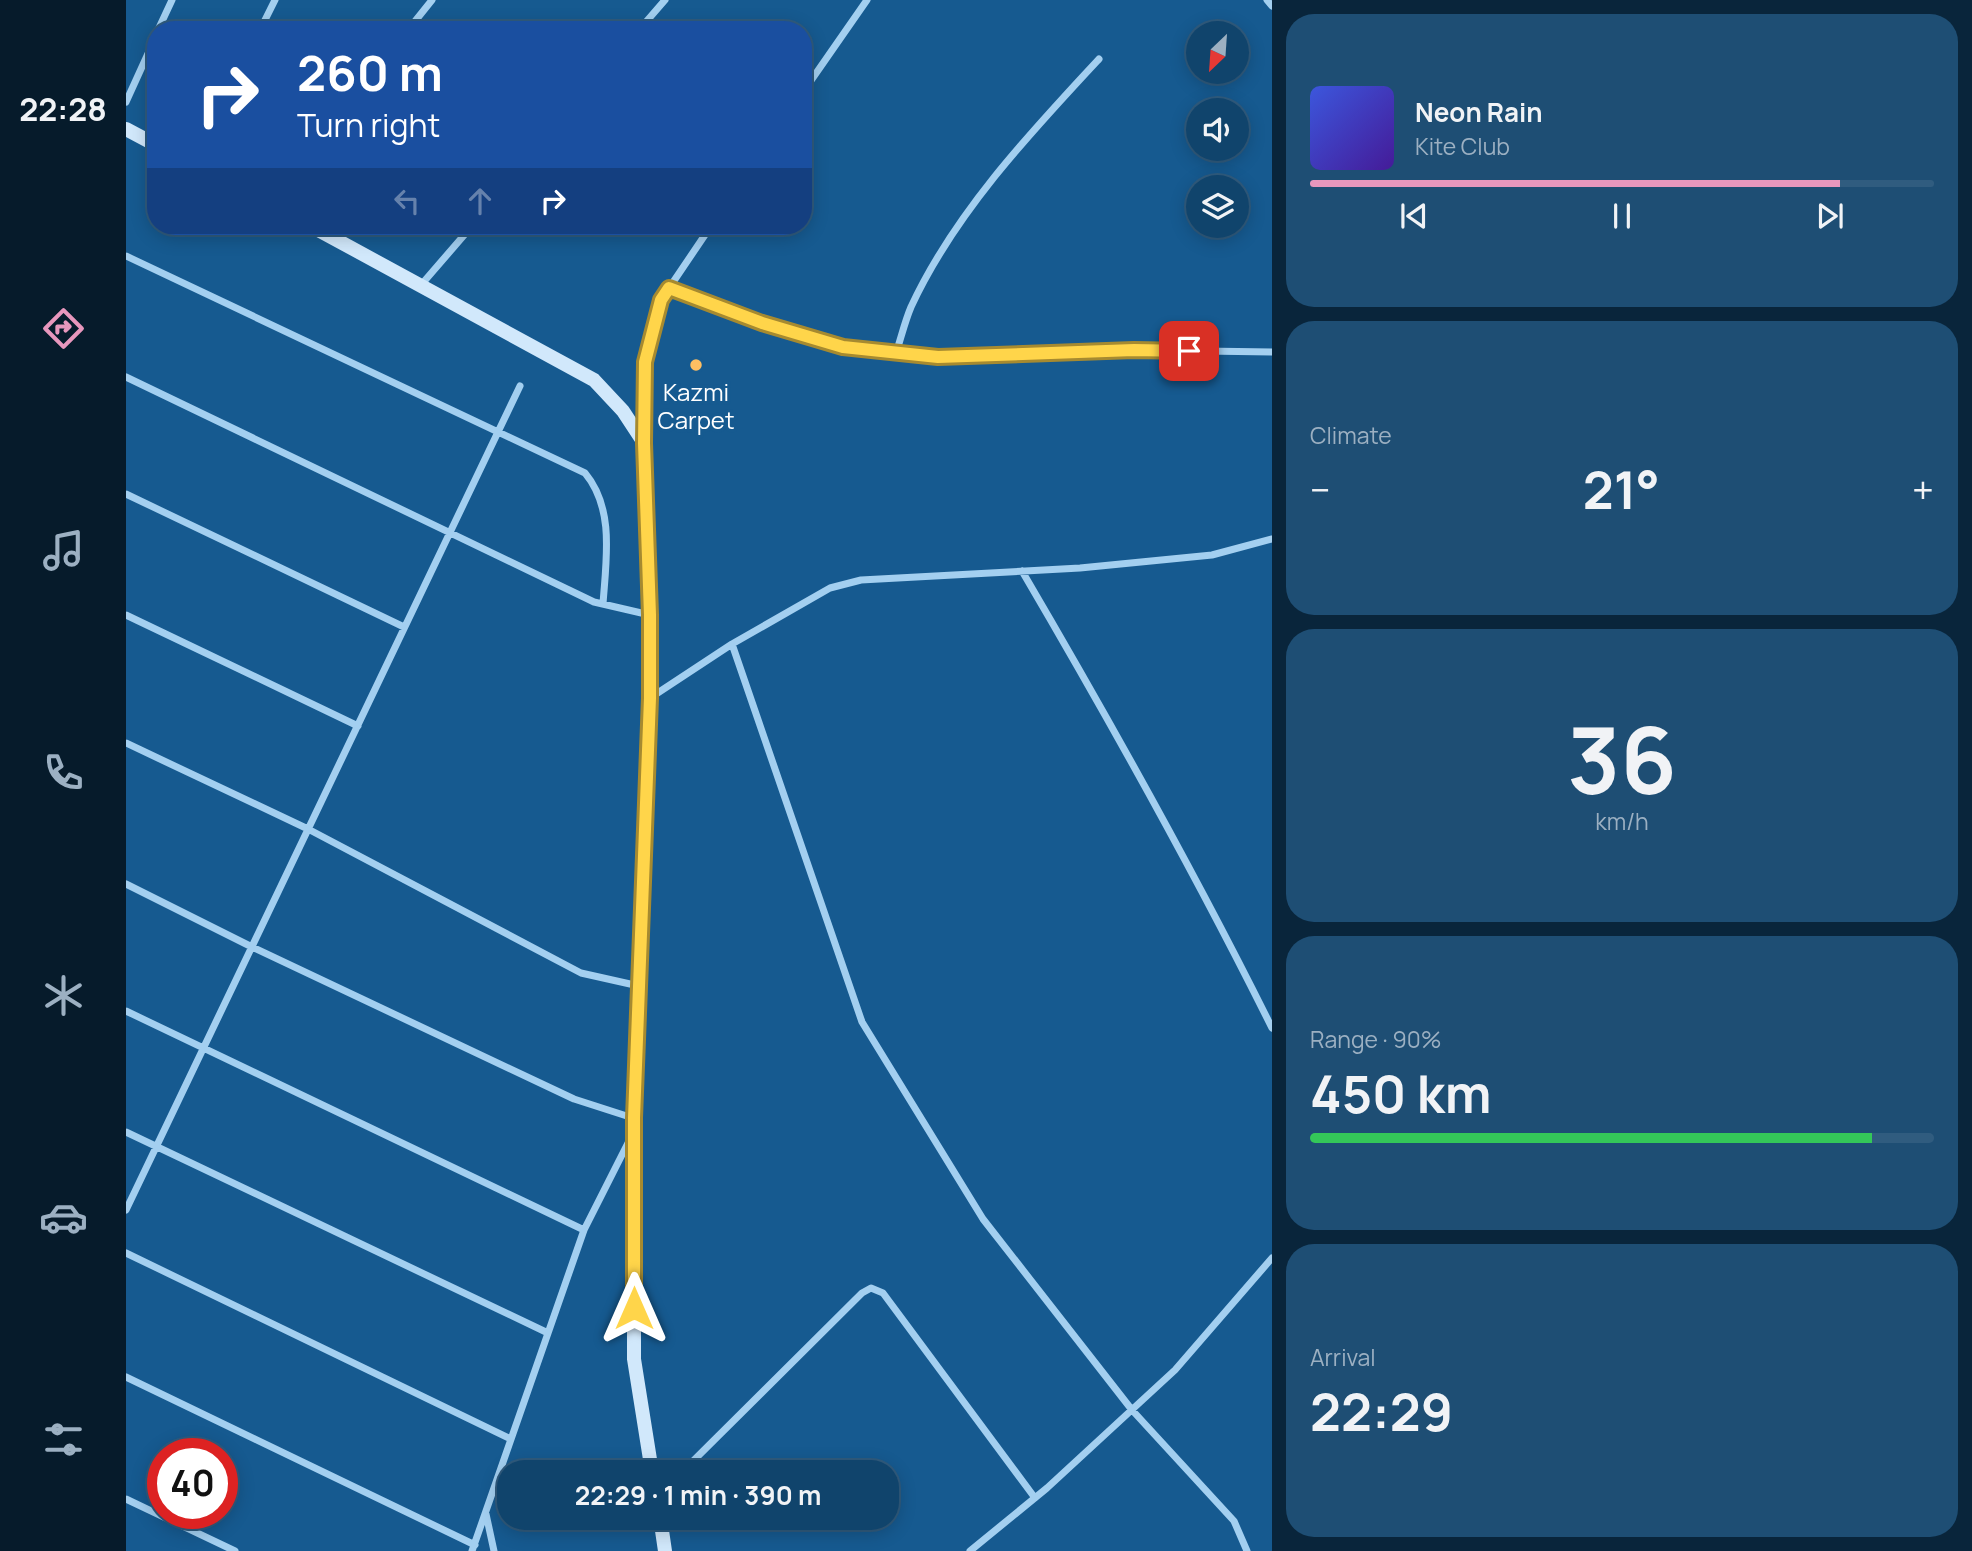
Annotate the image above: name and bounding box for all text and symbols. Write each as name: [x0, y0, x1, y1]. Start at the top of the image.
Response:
north arrow: [1186, 21, 1250, 84]
map controls: [1186, 21, 1249, 238]
text: 260 m: [297, 39, 443, 106]
icon: right: [182, 49, 273, 140]
text: 22:28: [19, 87, 107, 131]
text: Neon Rain: [1415, 94, 1543, 130]
button: sound: [1186, 98, 1249, 161]
text: Turn right: [297, 103, 440, 147]
text: Kite Club: [1415, 130, 1510, 162]
button: layers: [1186, 175, 1249, 238]
icon: left: [388, 182, 426, 220]
icon: ahead: [461, 182, 499, 220]
icon: right: [534, 182, 572, 220]
icon: previous: [1395, 197, 1433, 235]
icon: pause: [1603, 197, 1641, 235]
icon: next: [1811, 197, 1849, 235]
icon: directions: [39, 304, 88, 353]
pin: [1159, 321, 1219, 381]
icon: arrive: [1170, 332, 1208, 370]
marker: Kazmi Carpet: [688, 357, 704, 373]
place label: Kazmi Carpet: [657, 375, 735, 436]
text: Climate: [1310, 419, 1392, 451]
text: 21°: [1583, 454, 1660, 525]
text: −: [1310, 463, 1331, 515]
text: +: [1912, 463, 1934, 515]
icon: music: [39, 526, 88, 575]
text: 36: [1567, 697, 1677, 821]
icon: phone: [39, 748, 88, 797]
text: km/h: [1595, 805, 1649, 837]
icon: climate: [39, 971, 88, 1020]
text: Range · 90%: [1310, 1023, 1441, 1055]
text: 450 km: [1310, 1058, 1491, 1129]
icon: car: [39, 1193, 88, 1242]
position arrow: [597, 1271, 671, 1345]
text: Arrival: [1310, 1341, 1376, 1373]
text: 22:29: [1310, 1376, 1453, 1447]
icon: filters: [39, 1415, 88, 1464]
speed limit sign: 40: [147, 1438, 238, 1529]
text: 22:29 · 1 min · 390 m: [575, 1477, 821, 1513]

